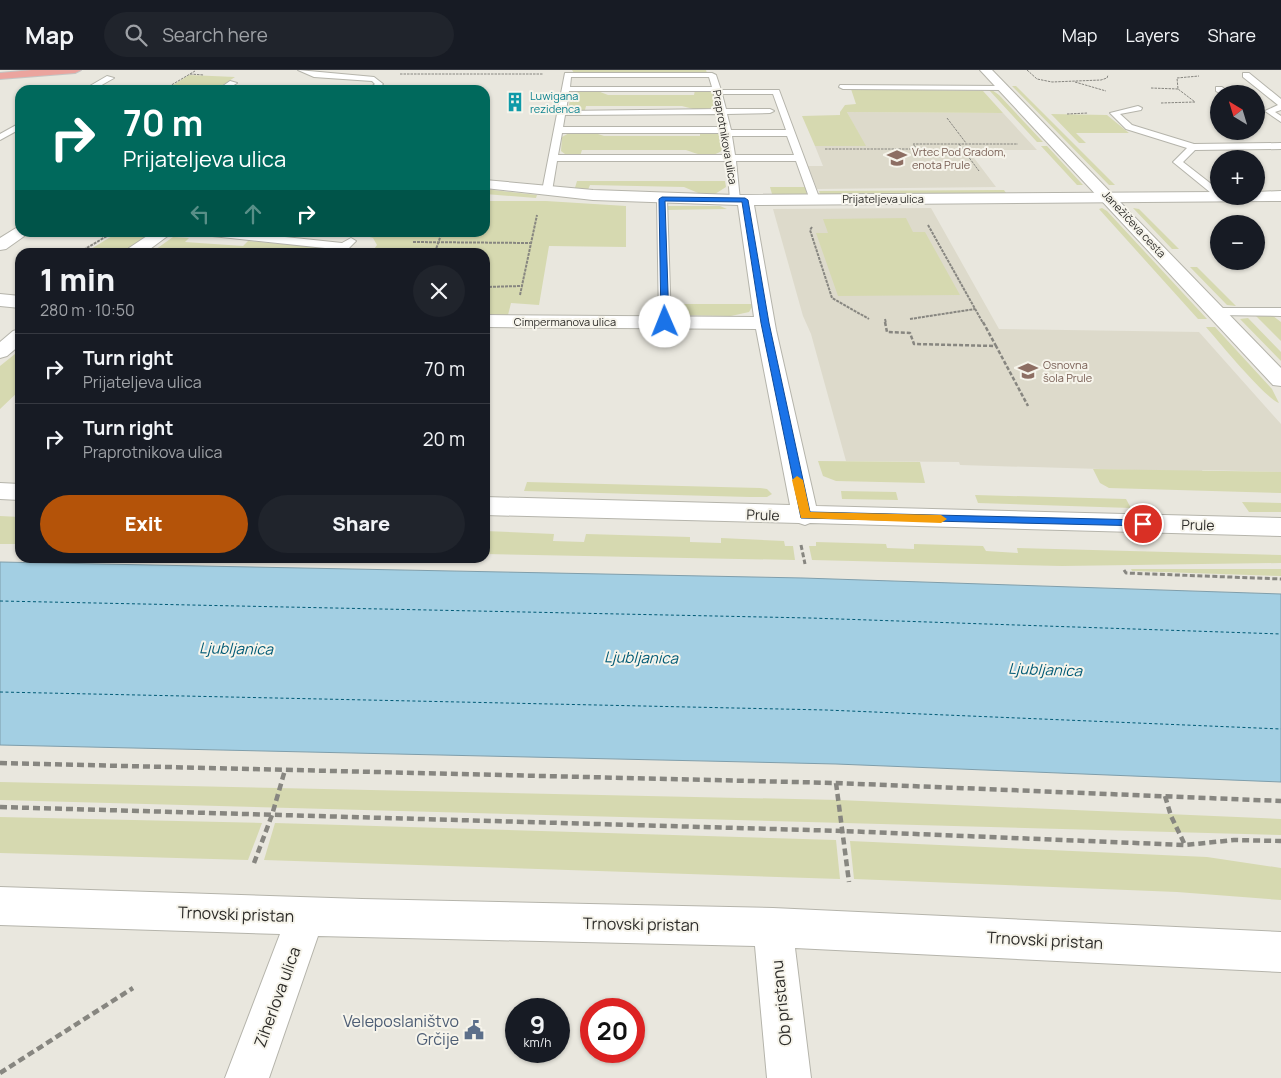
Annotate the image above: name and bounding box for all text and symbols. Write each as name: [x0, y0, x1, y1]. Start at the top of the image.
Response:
search box: [104, 12, 454, 57]
text: Map: [25, 18, 74, 51]
icon: search: [122, 21, 150, 49]
text: Search here: [162, 22, 268, 48]
text: Map: [1062, 23, 1097, 47]
text: Layers: [1125, 23, 1179, 47]
text: Share: [1207, 23, 1256, 47]
north arrow: [1210, 85, 1265, 140]
map controls: [1210, 85, 1265, 270]
place label: Luwigana rezidenca: [530, 88, 580, 116]
street label: Praprotnikova ulica: [710, 88, 741, 185]
building icon: Luwigana rezidenca: [504, 91, 526, 113]
text: 70 m: [123, 99, 203, 147]
icon: right: [40, 105, 105, 170]
text: Prijateljeva ulica: [123, 144, 286, 174]
place label: Vrtec Pod Gradom, enota Prule: [912, 144, 1006, 172]
school or university icon: Vrtec Pod Gradom, enota Prule: [886, 147, 908, 169]
button: +: [1210, 150, 1265, 205]
street label: Janežičeva cesta: [1099, 187, 1169, 261]
street label: Prijateljeva ulica: [842, 191, 924, 206]
icon: left: [186, 200, 214, 228]
icon: ahead: [239, 200, 267, 228]
icon: right: [292, 200, 320, 228]
button: −: [1210, 215, 1265, 270]
text: 1 min: [40, 259, 115, 300]
button: close: [413, 265, 465, 317]
position arrow: [638, 295, 690, 347]
text: 280 m · 10:50: [40, 299, 135, 321]
street label: Cimpermanova ulica: [514, 314, 616, 329]
text: Turn right: [83, 345, 173, 371]
icon: right: [40, 355, 68, 383]
text: 70 m: [424, 356, 465, 382]
place label: Osnovna šola Prule: [1043, 357, 1093, 385]
school or university icon: Osnovna šola Prule: [1017, 360, 1039, 382]
text: Prijateljeva ulica: [83, 371, 202, 393]
text: Turn right: [83, 415, 173, 441]
icon: right: [40, 425, 68, 453]
text: 20 m: [423, 426, 465, 452]
text: Praprotnikova ulica: [83, 441, 223, 463]
button: Exit: [40, 495, 248, 553]
button: Share: [258, 495, 465, 553]
pin: [1122, 503, 1164, 545]
street label: Prule: [746, 504, 780, 525]
icon: arrive: [1129, 510, 1157, 538]
street label: Prule: [1181, 515, 1215, 534]
water label: Ljubljanica: [199, 637, 274, 660]
water label: Ljubljanica: [604, 646, 679, 669]
water label: Ljubljanica: [1008, 658, 1083, 681]
street label: Trnovski pristan: [177, 901, 295, 927]
street label: Trnovski pristan: [583, 912, 699, 936]
street label: Trnovski pristan: [986, 926, 1104, 954]
street label: Ziherlova ulica: [249, 944, 305, 1050]
street label: Ob pristanu: [766, 959, 796, 1047]
speed limit sign: 20: [580, 998, 645, 1063]
text: 9: [530, 1007, 545, 1042]
place label: Veleposlaništvo Grčije: [343, 1010, 459, 1050]
public building icon: Veleposlaništvo Grčije: [463, 1019, 485, 1041]
text: km/h: [524, 1034, 551, 1051]

